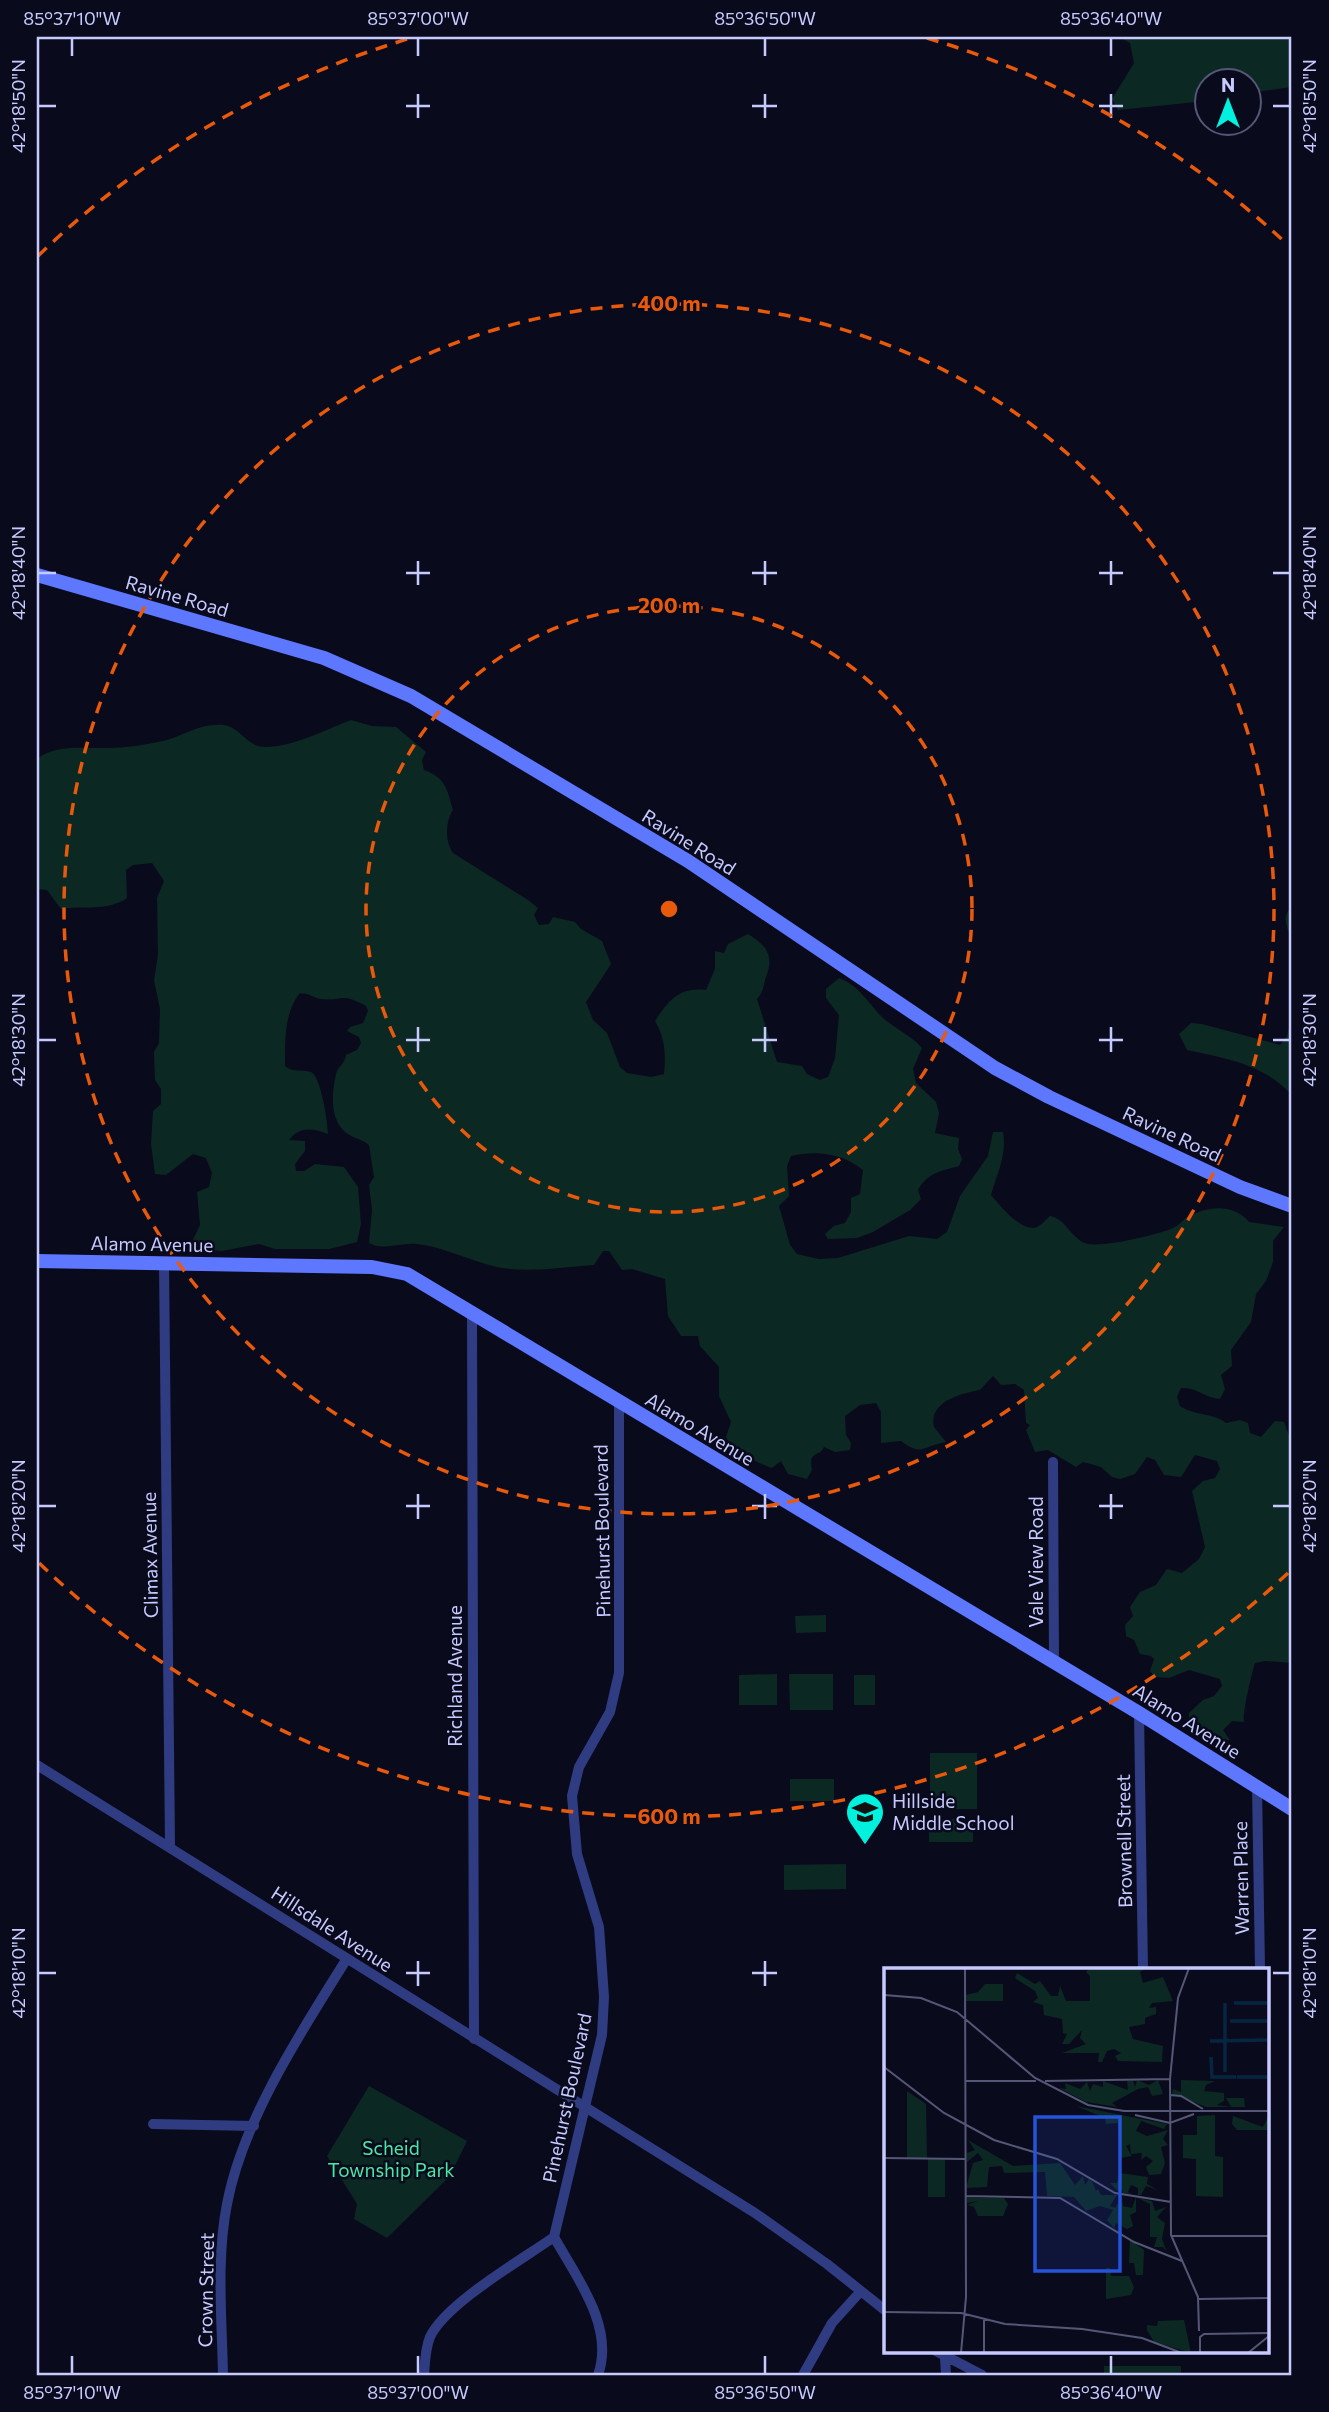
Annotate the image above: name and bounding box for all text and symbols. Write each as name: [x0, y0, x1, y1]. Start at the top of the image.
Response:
text: 85°37'10"W: [23, 7, 121, 29]
text: 85°37'00"W: [367, 7, 469, 29]
text: 85°36'50"W: [714, 7, 816, 29]
text: 85°36'40"W: [1060, 7, 1162, 29]
text: 42°18'50"N: [7, 59, 29, 153]
text: 42°18'50"N: [1298, 59, 1320, 153]
north arrow: [1192, 66, 1262, 136]
text: N: [1221, 73, 1235, 96]
text: 400 m: [637, 290, 701, 315]
text: 42°18'40"N: [7, 526, 29, 620]
text: 42°18'40"N: [1298, 526, 1320, 620]
street label: Ravine Road: [123, 570, 231, 621]
text: 200 m: [638, 592, 700, 617]
street label: Ravine Road: [638, 804, 740, 879]
centre of rings: [657, 897, 681, 921]
text: 42°18'30"N: [7, 993, 29, 1087]
text: 42°18'30"N: [1298, 993, 1320, 1087]
street label: Ravine Road: [1119, 1101, 1225, 1166]
street label: Alamo Avenue: [90, 1231, 214, 1256]
street label: Alamo Avenue: [642, 1387, 759, 1470]
street label: Pinehurst Boulevard: [588, 1444, 615, 1618]
text: 42°18'20"N: [7, 1459, 29, 1553]
text: 42°18'20"N: [1298, 1459, 1320, 1553]
street label: Climax Avenue: [137, 1492, 162, 1618]
street label: Vale View Road: [1024, 1496, 1047, 1628]
street label: Richland Avenue: [443, 1605, 466, 1747]
street label: Alamo Avenue: [1129, 1678, 1245, 1763]
street label: Brownell Street: [1111, 1774, 1136, 1908]
place label: Hillside Middle School: [892, 1789, 1014, 1834]
school or university icon: Hillside Middle School: [844, 1791, 886, 1846]
text: 600 m: [637, 1803, 701, 1828]
street label: Warren Place: [1228, 1821, 1253, 1935]
street label: Hillsdale Avenue: [267, 1881, 397, 1976]
text: 42°18'10"N: [7, 1927, 29, 2019]
text: 42°18'10"N: [1298, 1927, 1320, 2019]
inset map: [884, 1968, 1270, 2352]
street label: Pinehurst Boulevard: [537, 2011, 596, 2185]
park label: Scheid Township Park: [328, 2136, 454, 2181]
street label: Crown Street: [193, 2232, 218, 2348]
text: 85°37'10"W: [23, 2381, 121, 2403]
text: 85°37'00"W: [367, 2381, 469, 2403]
text: 85°36'50"W: [714, 2381, 816, 2403]
text: 85°36'40"W: [1060, 2381, 1162, 2403]

